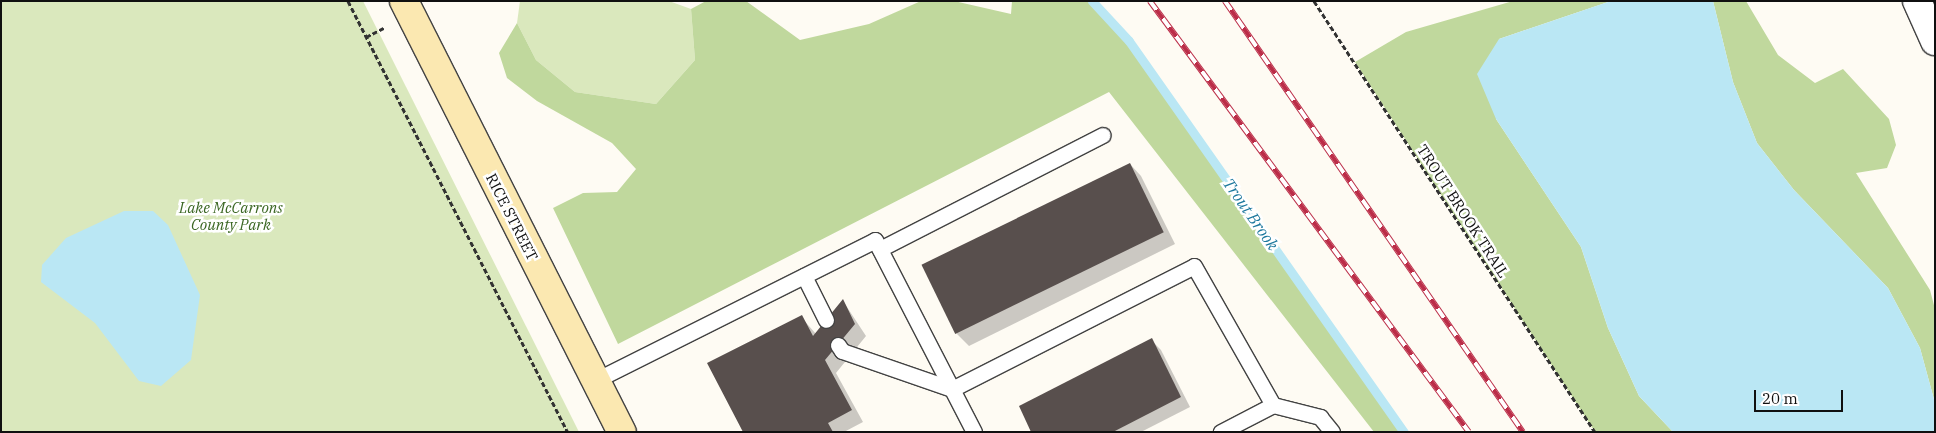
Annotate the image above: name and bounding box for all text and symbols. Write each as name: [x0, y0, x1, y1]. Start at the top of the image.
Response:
street label: TROUT BROOK TRAIL: [1413, 141, 1513, 281]
street label: RICE STREET: [482, 170, 542, 264]
water label: Trout Brook: [1219, 174, 1283, 254]
park label: Lake McCarrons County Park: [179, 198, 283, 233]
scale bar: [1756, 380, 1845, 412]
text: 20 m: [1762, 389, 1798, 408]

